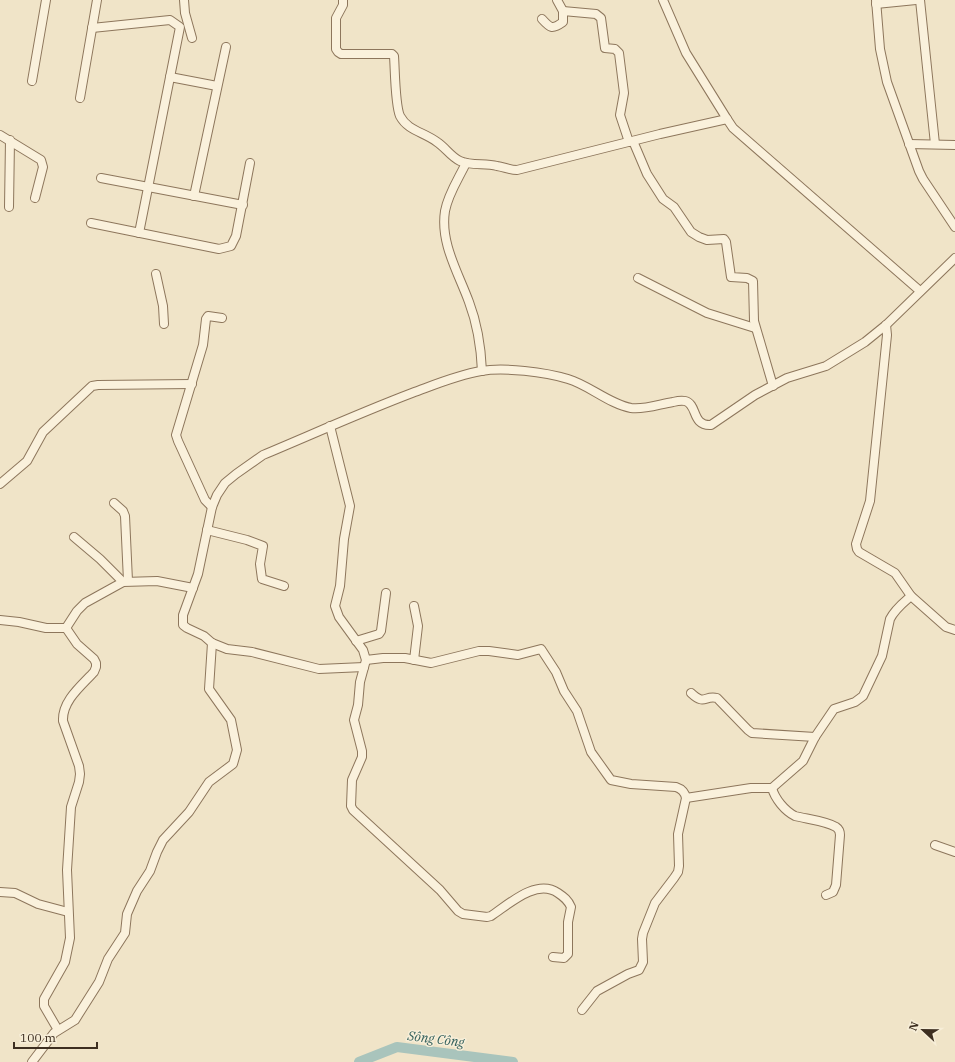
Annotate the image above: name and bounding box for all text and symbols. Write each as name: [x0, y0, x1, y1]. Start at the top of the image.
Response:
north arrow: [903, 1010, 943, 1050]
text: N: [906, 1019, 922, 1033]
scale bar: [14, 1024, 97, 1050]
water label: Sông Công: [405, 1027, 466, 1051]
text: 100 m: [20, 1030, 56, 1045]

